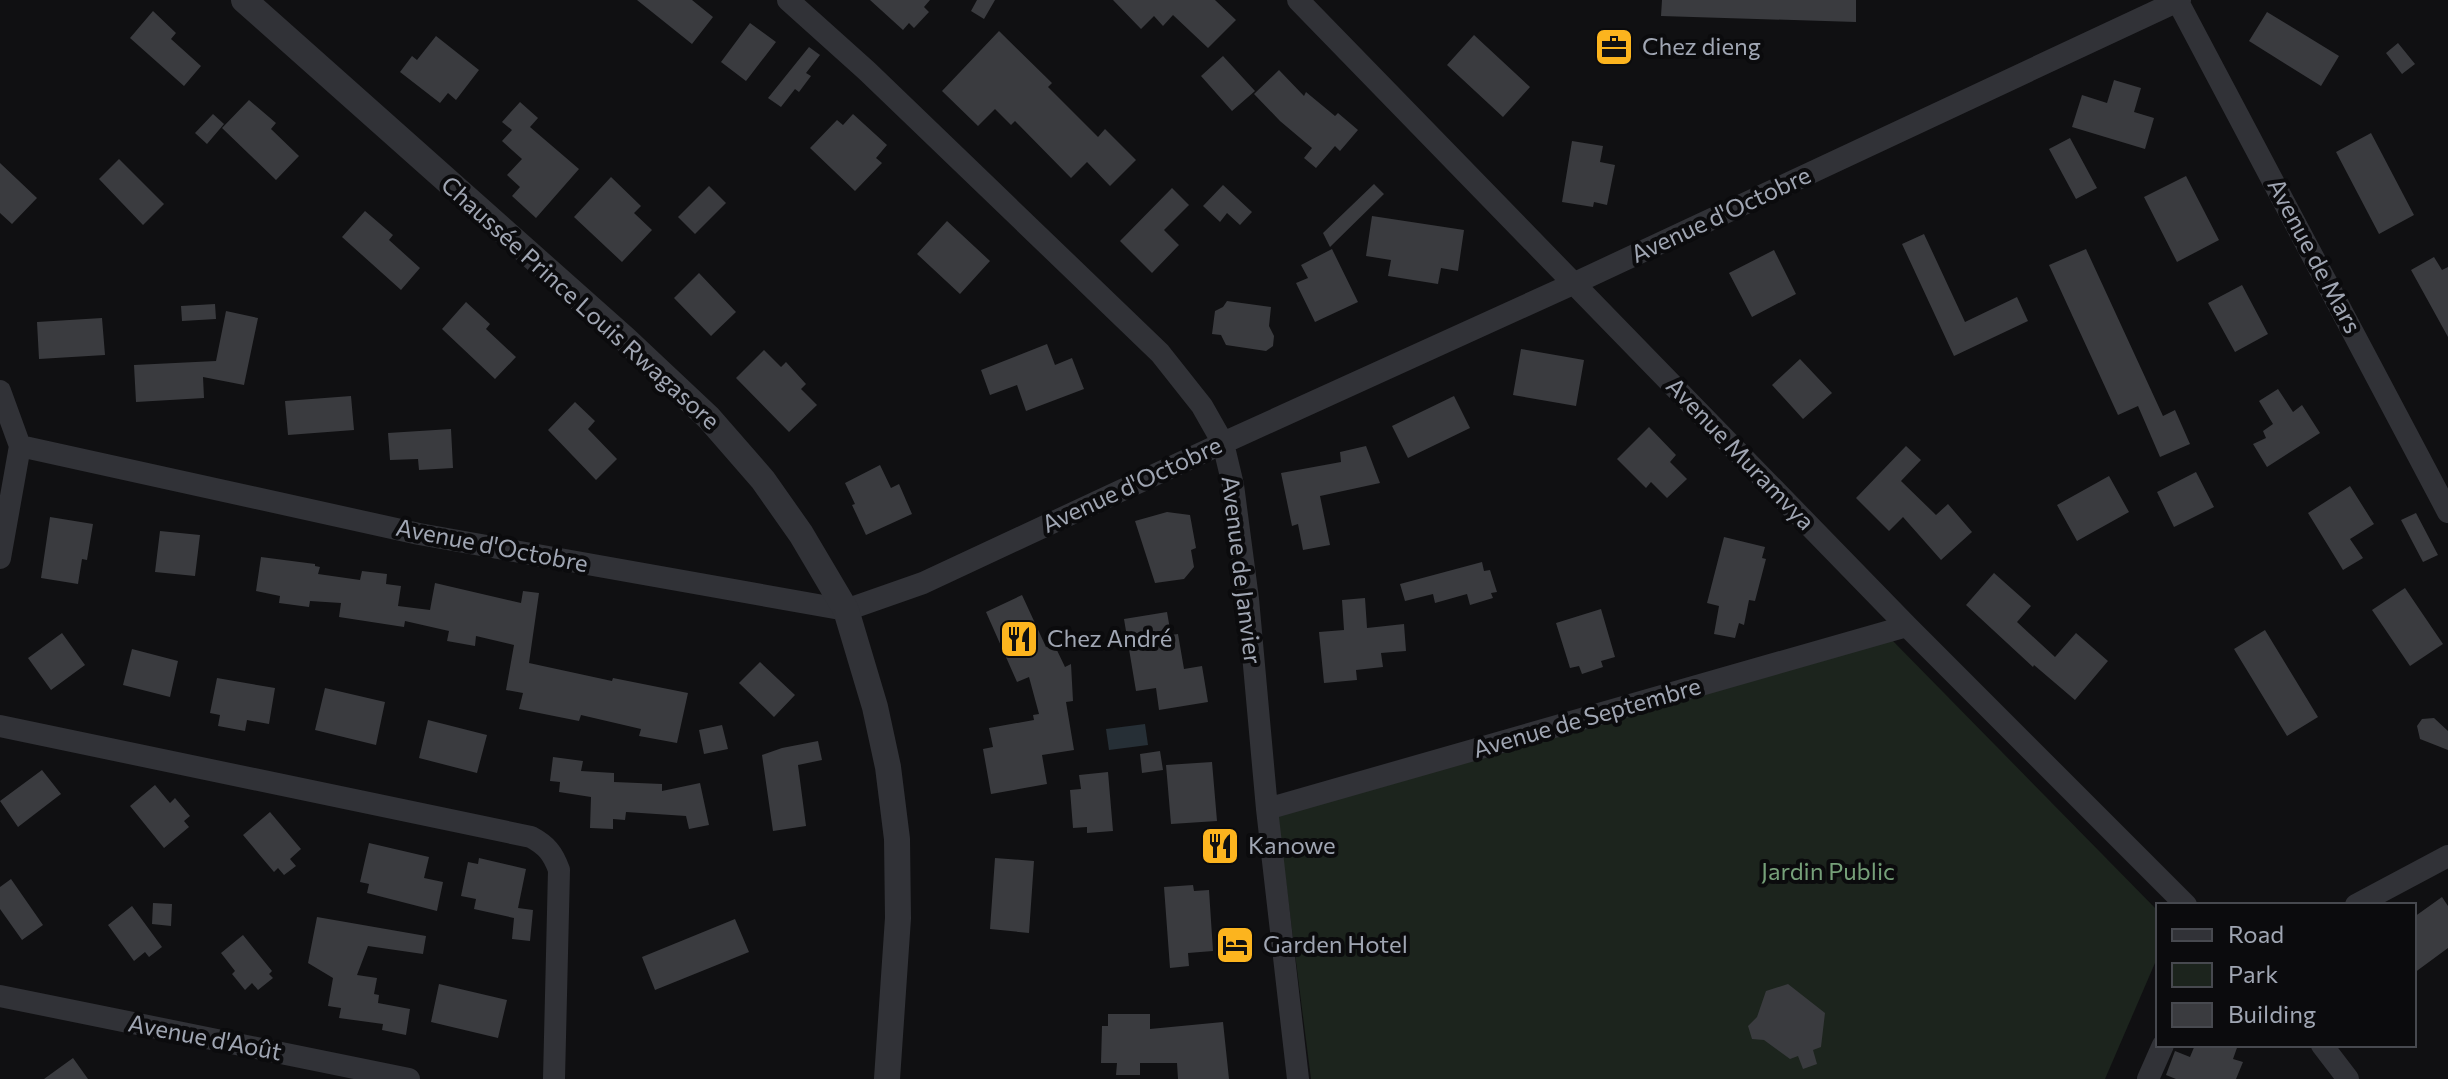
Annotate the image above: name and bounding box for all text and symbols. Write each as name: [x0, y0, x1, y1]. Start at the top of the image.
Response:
office icon: Chez dieng: [1593, 26, 1635, 68]
place label: Chez dieng: [1642, 31, 1761, 60]
street label: Avenue d'Octobre: [1626, 159, 1815, 268]
street label: Chaussée Prince Louis Rwagasore: [436, 169, 726, 435]
street label: Avenue de Mars: [2262, 173, 2368, 338]
street label: Avenue Muramvya: [1661, 371, 1821, 535]
street label: Avenue d'Octobre: [1037, 429, 1226, 538]
street label: Avenue de Janvier: [1217, 474, 1268, 666]
street label: Avenue d'Octobre: [394, 512, 591, 577]
restaurant icon: Chez André: [998, 618, 1040, 660]
place label: Chez André: [1047, 623, 1172, 652]
street label: Avenue de Septembre: [1469, 670, 1704, 763]
restaurant icon: Kanowe: [1199, 825, 1241, 867]
place label: Kanowe: [1248, 830, 1336, 859]
park label: Jardin Public: [1761, 856, 1895, 885]
legend: [2156, 903, 2416, 1047]
text: Road: [2228, 919, 2284, 948]
hotel icon: Garden Hotel: [1214, 924, 1256, 966]
place label: Garden Hotel: [1263, 929, 1408, 958]
text: Park: [2228, 959, 2278, 988]
text: Building: [2228, 999, 2316, 1028]
street label: Avenue d'Août: [126, 1007, 285, 1066]

